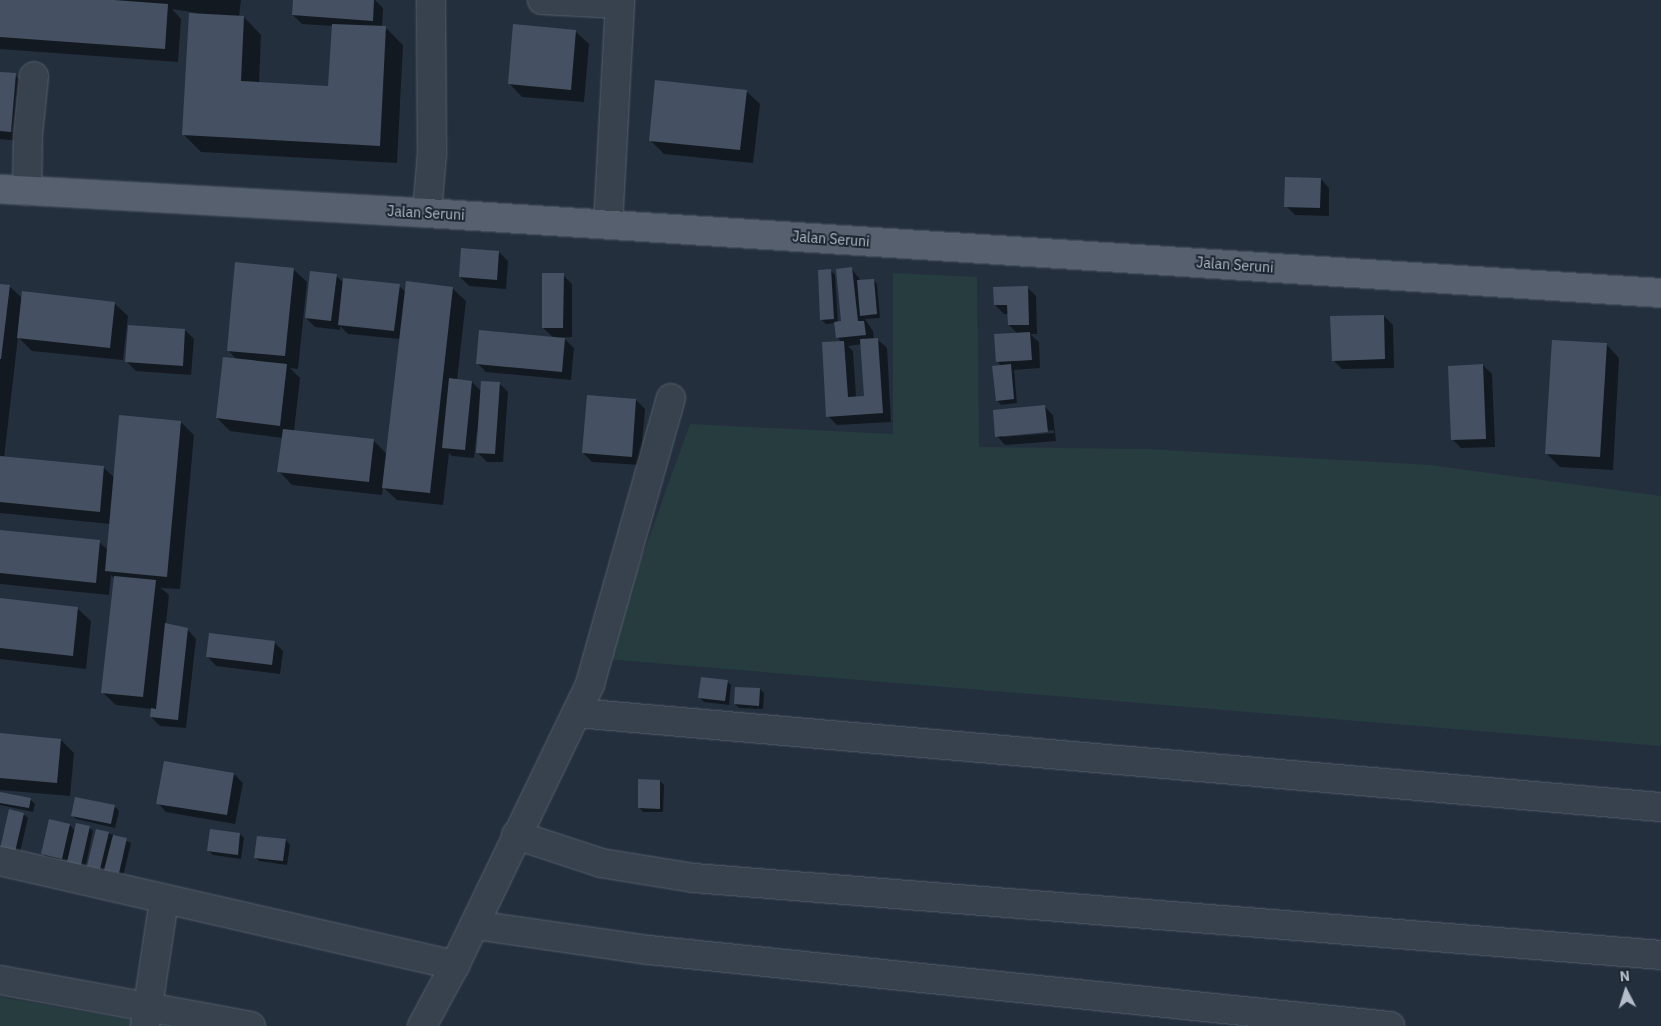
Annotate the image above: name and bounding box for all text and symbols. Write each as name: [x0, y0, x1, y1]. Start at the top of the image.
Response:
street label: Jalan Seruni: [387, 203, 465, 223]
street label: Jalan Seruni: [792, 228, 870, 250]
street label: Jalan Seruni: [1196, 254, 1274, 276]
north arrow: [1601, 966, 1651, 1016]
text: N: [1619, 967, 1631, 985]

